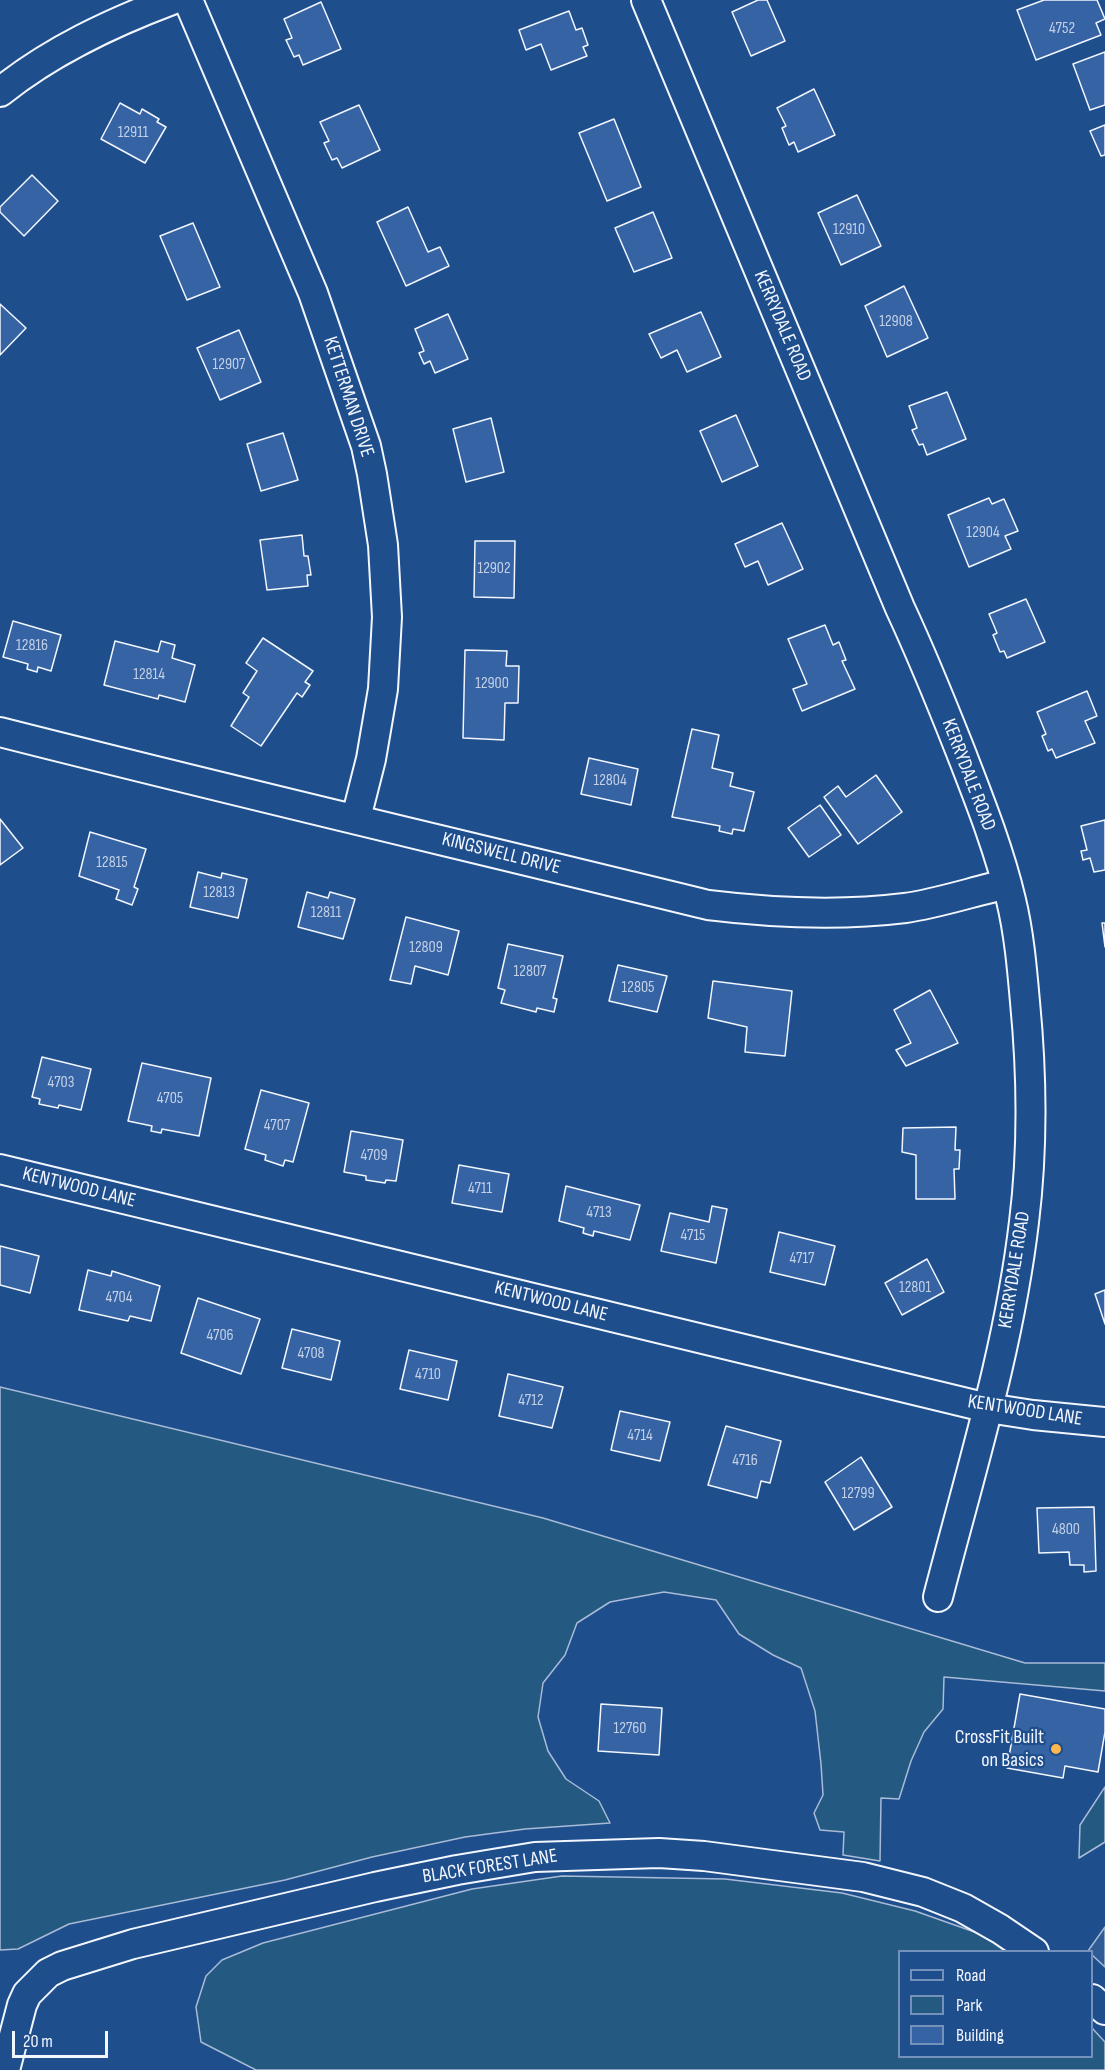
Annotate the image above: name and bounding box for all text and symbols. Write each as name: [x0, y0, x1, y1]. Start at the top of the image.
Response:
house number: 4752: [1049, 19, 1075, 39]
house number: 12911: [118, 123, 148, 143]
house number: 12910: [833, 220, 865, 240]
street label: KERRYDALE ROAD: [748, 267, 816, 385]
house number: 12908: [879, 312, 913, 332]
street label: KETTERMAN DRIVE: [317, 334, 379, 460]
house number: 12907: [213, 355, 245, 375]
house number: 12904: [966, 523, 1000, 543]
house number: 12902: [477, 559, 511, 579]
house number: 12816: [16, 636, 48, 656]
house number: 12814: [133, 665, 165, 685]
house number: 12900: [475, 674, 509, 694]
street label: KERRYDALE ROAD: [936, 716, 1000, 834]
house number: 12804: [593, 771, 627, 791]
street label: KINGSWELL DRIVE: [439, 828, 563, 880]
house number: 12815: [96, 853, 128, 873]
house number: 12813: [203, 883, 235, 903]
house number: 12811: [311, 903, 341, 923]
house number: 12809: [409, 938, 443, 958]
house number: 12807: [514, 962, 546, 982]
house number: 12805: [622, 978, 654, 998]
house number: 4703: [48, 1073, 74, 1093]
house number: 4705: [157, 1089, 183, 1109]
house number: 4707: [264, 1116, 290, 1136]
house number: 4709: [360, 1146, 388, 1166]
street label: KENTWOOD LANE: [20, 1162, 138, 1214]
house number: 4711: [468, 1179, 492, 1199]
house number: 4713: [586, 1203, 612, 1223]
street label: KERRYDALE ROAD: [994, 1210, 1036, 1330]
house number: 4715: [680, 1226, 706, 1246]
house number: 4717: [789, 1249, 815, 1269]
street label: KENTWOOD LANE: [492, 1276, 610, 1328]
house number: 12801: [899, 1278, 931, 1298]
house number: 4704: [106, 1288, 132, 1308]
house number: 4706: [206, 1326, 234, 1346]
house number: 4708: [297, 1344, 325, 1364]
house number: 4710: [415, 1365, 441, 1385]
street label: KENTWOOD LANE: [966, 1390, 1084, 1432]
house number: 4712: [518, 1391, 544, 1411]
house number: 4714: [627, 1426, 653, 1446]
house number: 4716: [732, 1451, 758, 1471]
house number: 12799: [842, 1484, 874, 1504]
house number: 4800: [1052, 1520, 1080, 1540]
house number: 12760: [614, 1719, 646, 1739]
place label: CrossFit Built on Basics: [955, 1726, 1044, 1773]
marker: CrossFit Built on Basics: [1049, 1742, 1063, 1756]
street label: BLACK FOREST LANE: [421, 1844, 559, 1890]
legend: [898, 1950, 1093, 2058]
text: Road: [956, 1965, 986, 1986]
text: Park: [956, 1995, 982, 2016]
scale bar: [15, 2019, 111, 2057]
text: Building: [956, 2025, 1004, 2046]
text: 20 m: [23, 2031, 53, 2052]

